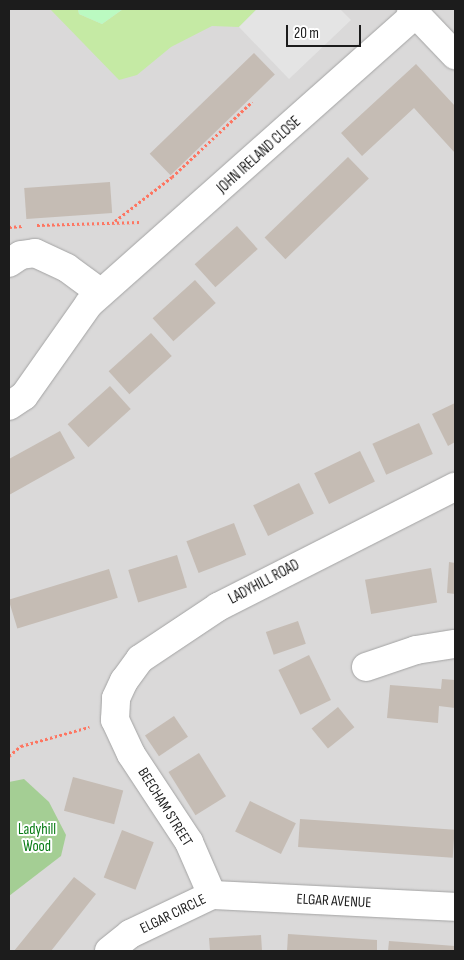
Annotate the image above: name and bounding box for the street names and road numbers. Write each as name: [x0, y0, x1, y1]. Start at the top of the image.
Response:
street label: JOHN IRELAND CLOSE: [213, 113, 305, 197]
street label: LADYHILL ROAD: [226, 556, 302, 608]
street label: BEECHAM STREET: [134, 764, 196, 850]
street label: ELGAR CIRCLE: [137, 890, 209, 938]
street label: ELGAR AVENUE: [296, 890, 372, 912]

